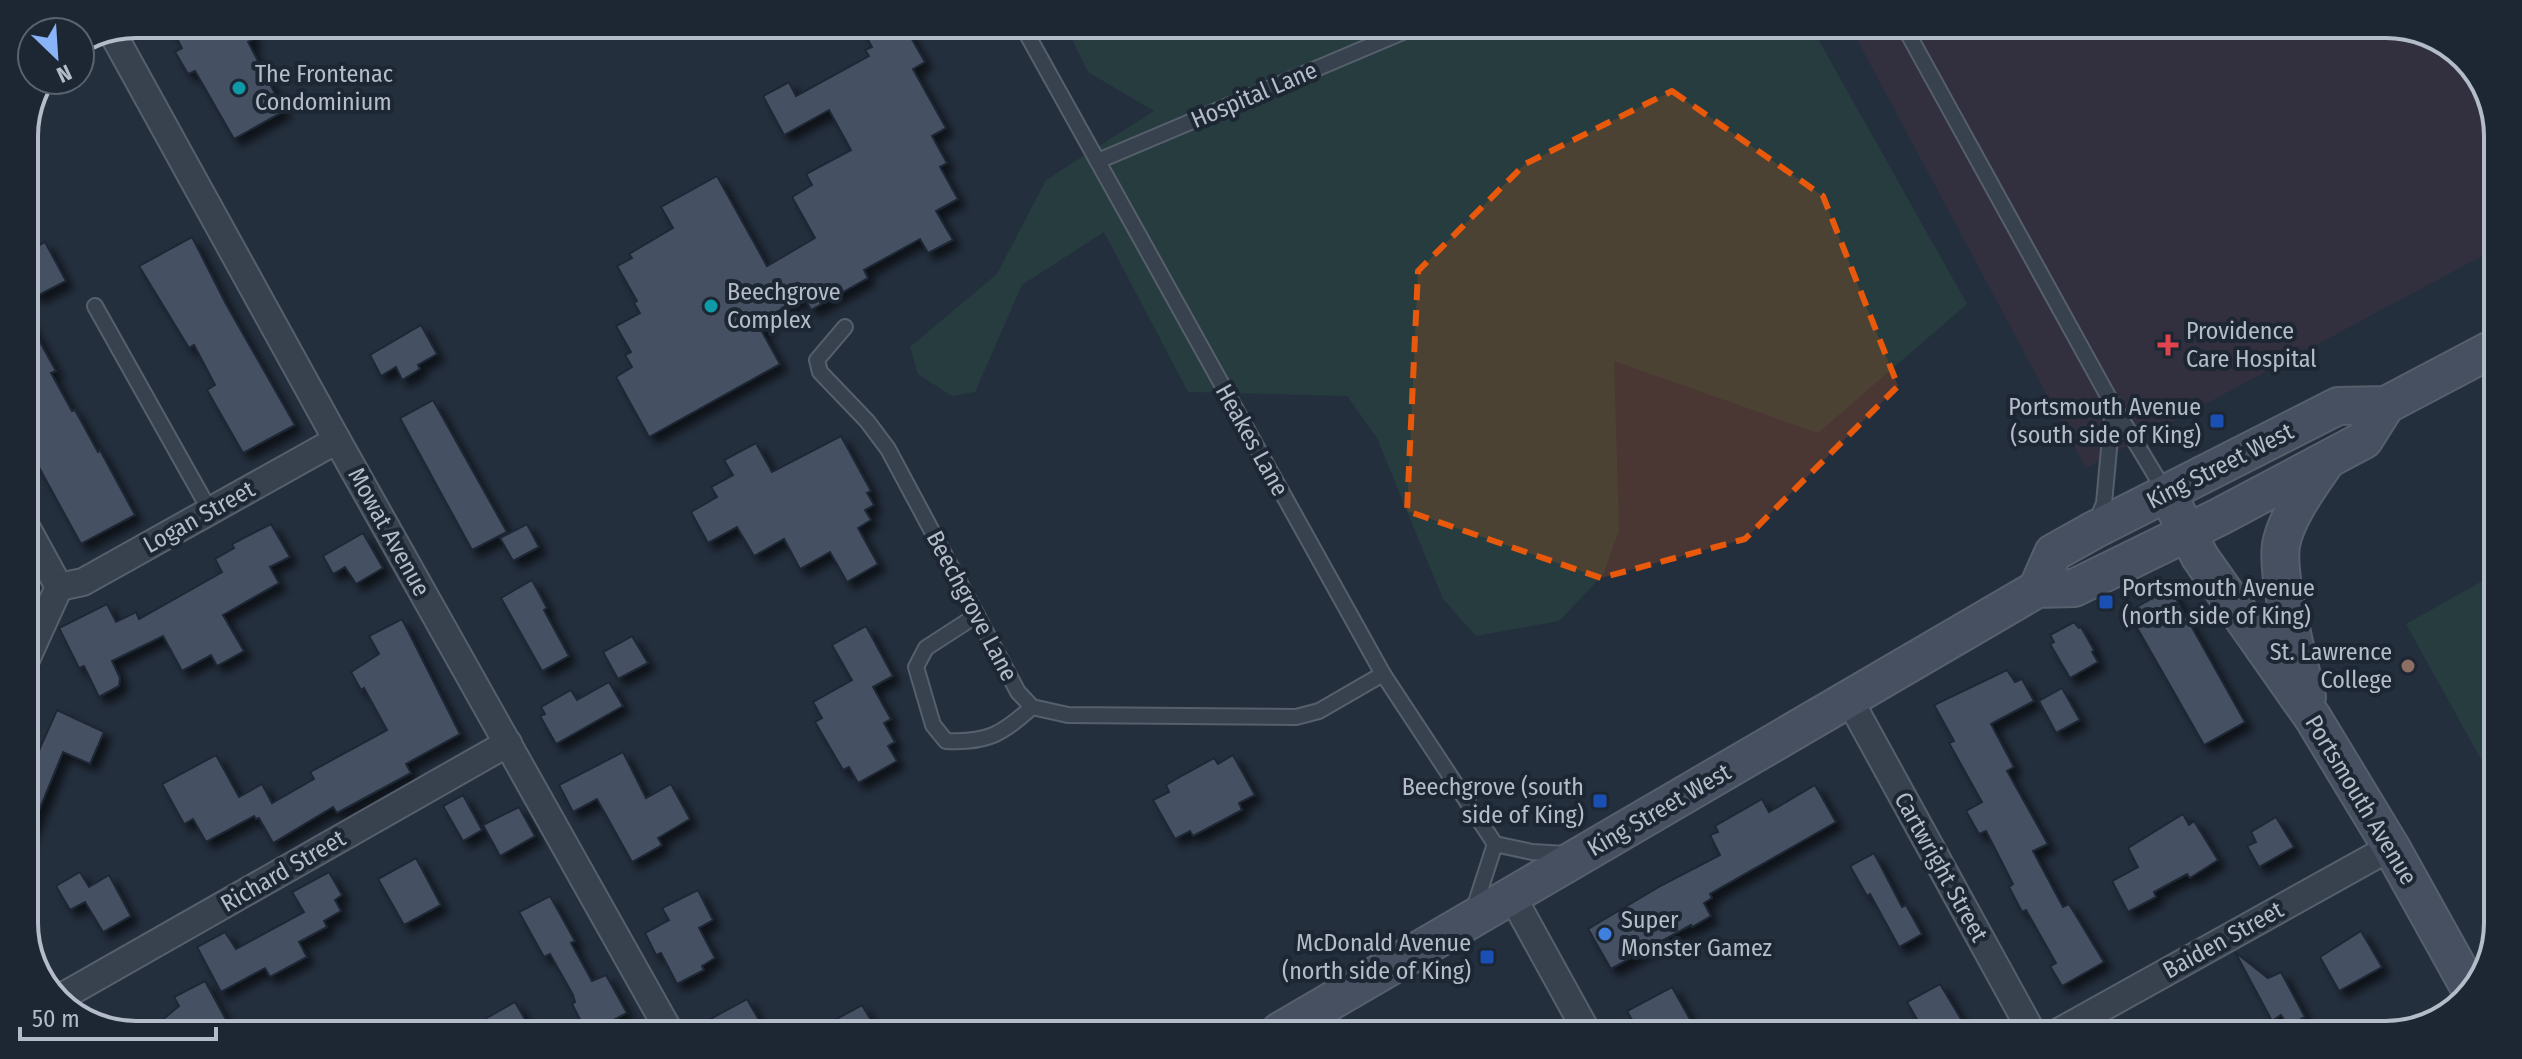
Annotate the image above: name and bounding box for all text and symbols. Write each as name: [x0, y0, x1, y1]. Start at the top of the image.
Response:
north arrow: [16, 16, 96, 96]
street label: Hospital Lane: [1187, 56, 1321, 134]
text: N: [53, 59, 76, 89]
place label: The Frontenac Condominium: [255, 60, 393, 116]
marker: The Frontenac Condominium: [230, 79, 248, 97]
place label: Beechgrove Complex: [727, 278, 841, 334]
marker: Beechgrove Complex: [702, 297, 720, 315]
place label: Providence Care Hospital: [2186, 317, 2317, 373]
marker: Providence Care Hospital: [2157, 334, 2179, 356]
street label: Heakes Lane: [1210, 379, 1294, 501]
place label: Portsmouth Avenue (south side of King): [2008, 393, 2201, 449]
marker: Portsmouth Avenue (south side of King): [2208, 412, 2226, 430]
street label: King Street West: [2142, 417, 2298, 515]
street label: Mowat Avenue: [342, 463, 436, 601]
street label: Logan Street: [139, 475, 260, 559]
street label: Beechgrove Lane: [921, 526, 1023, 686]
place label: Portsmouth Avenue (north side of King): [2122, 574, 2315, 630]
marker: Portsmouth Avenue (north side of King): [2097, 593, 2115, 611]
place label: St. Lawrence College: [2270, 638, 2392, 694]
marker: St. Lawrence College: [2399, 657, 2417, 675]
street label: Portsmouth Avenue: [2299, 710, 2423, 890]
street label: King Street West: [1582, 758, 1736, 862]
place label: Beechgrove (south side of King): [1402, 773, 1584, 829]
street label: Cartwright Street: [1888, 787, 1994, 947]
marker: Beechgrove (south side of King): [1591, 792, 1609, 810]
street label: Richard Street: [216, 824, 350, 918]
street label: Baiden Street: [2158, 895, 2288, 984]
place label: Super Monster Gamez: [1621, 906, 1772, 962]
marker: Super Monster Gamez: [1596, 925, 1614, 943]
place label: McDonald Avenue (north side of King): [1282, 929, 1471, 985]
marker: McDonald Avenue (north side of King): [1478, 948, 1496, 966]
scale bar: [20, 991, 216, 1041]
text: 50 m: [32, 1005, 80, 1033]

